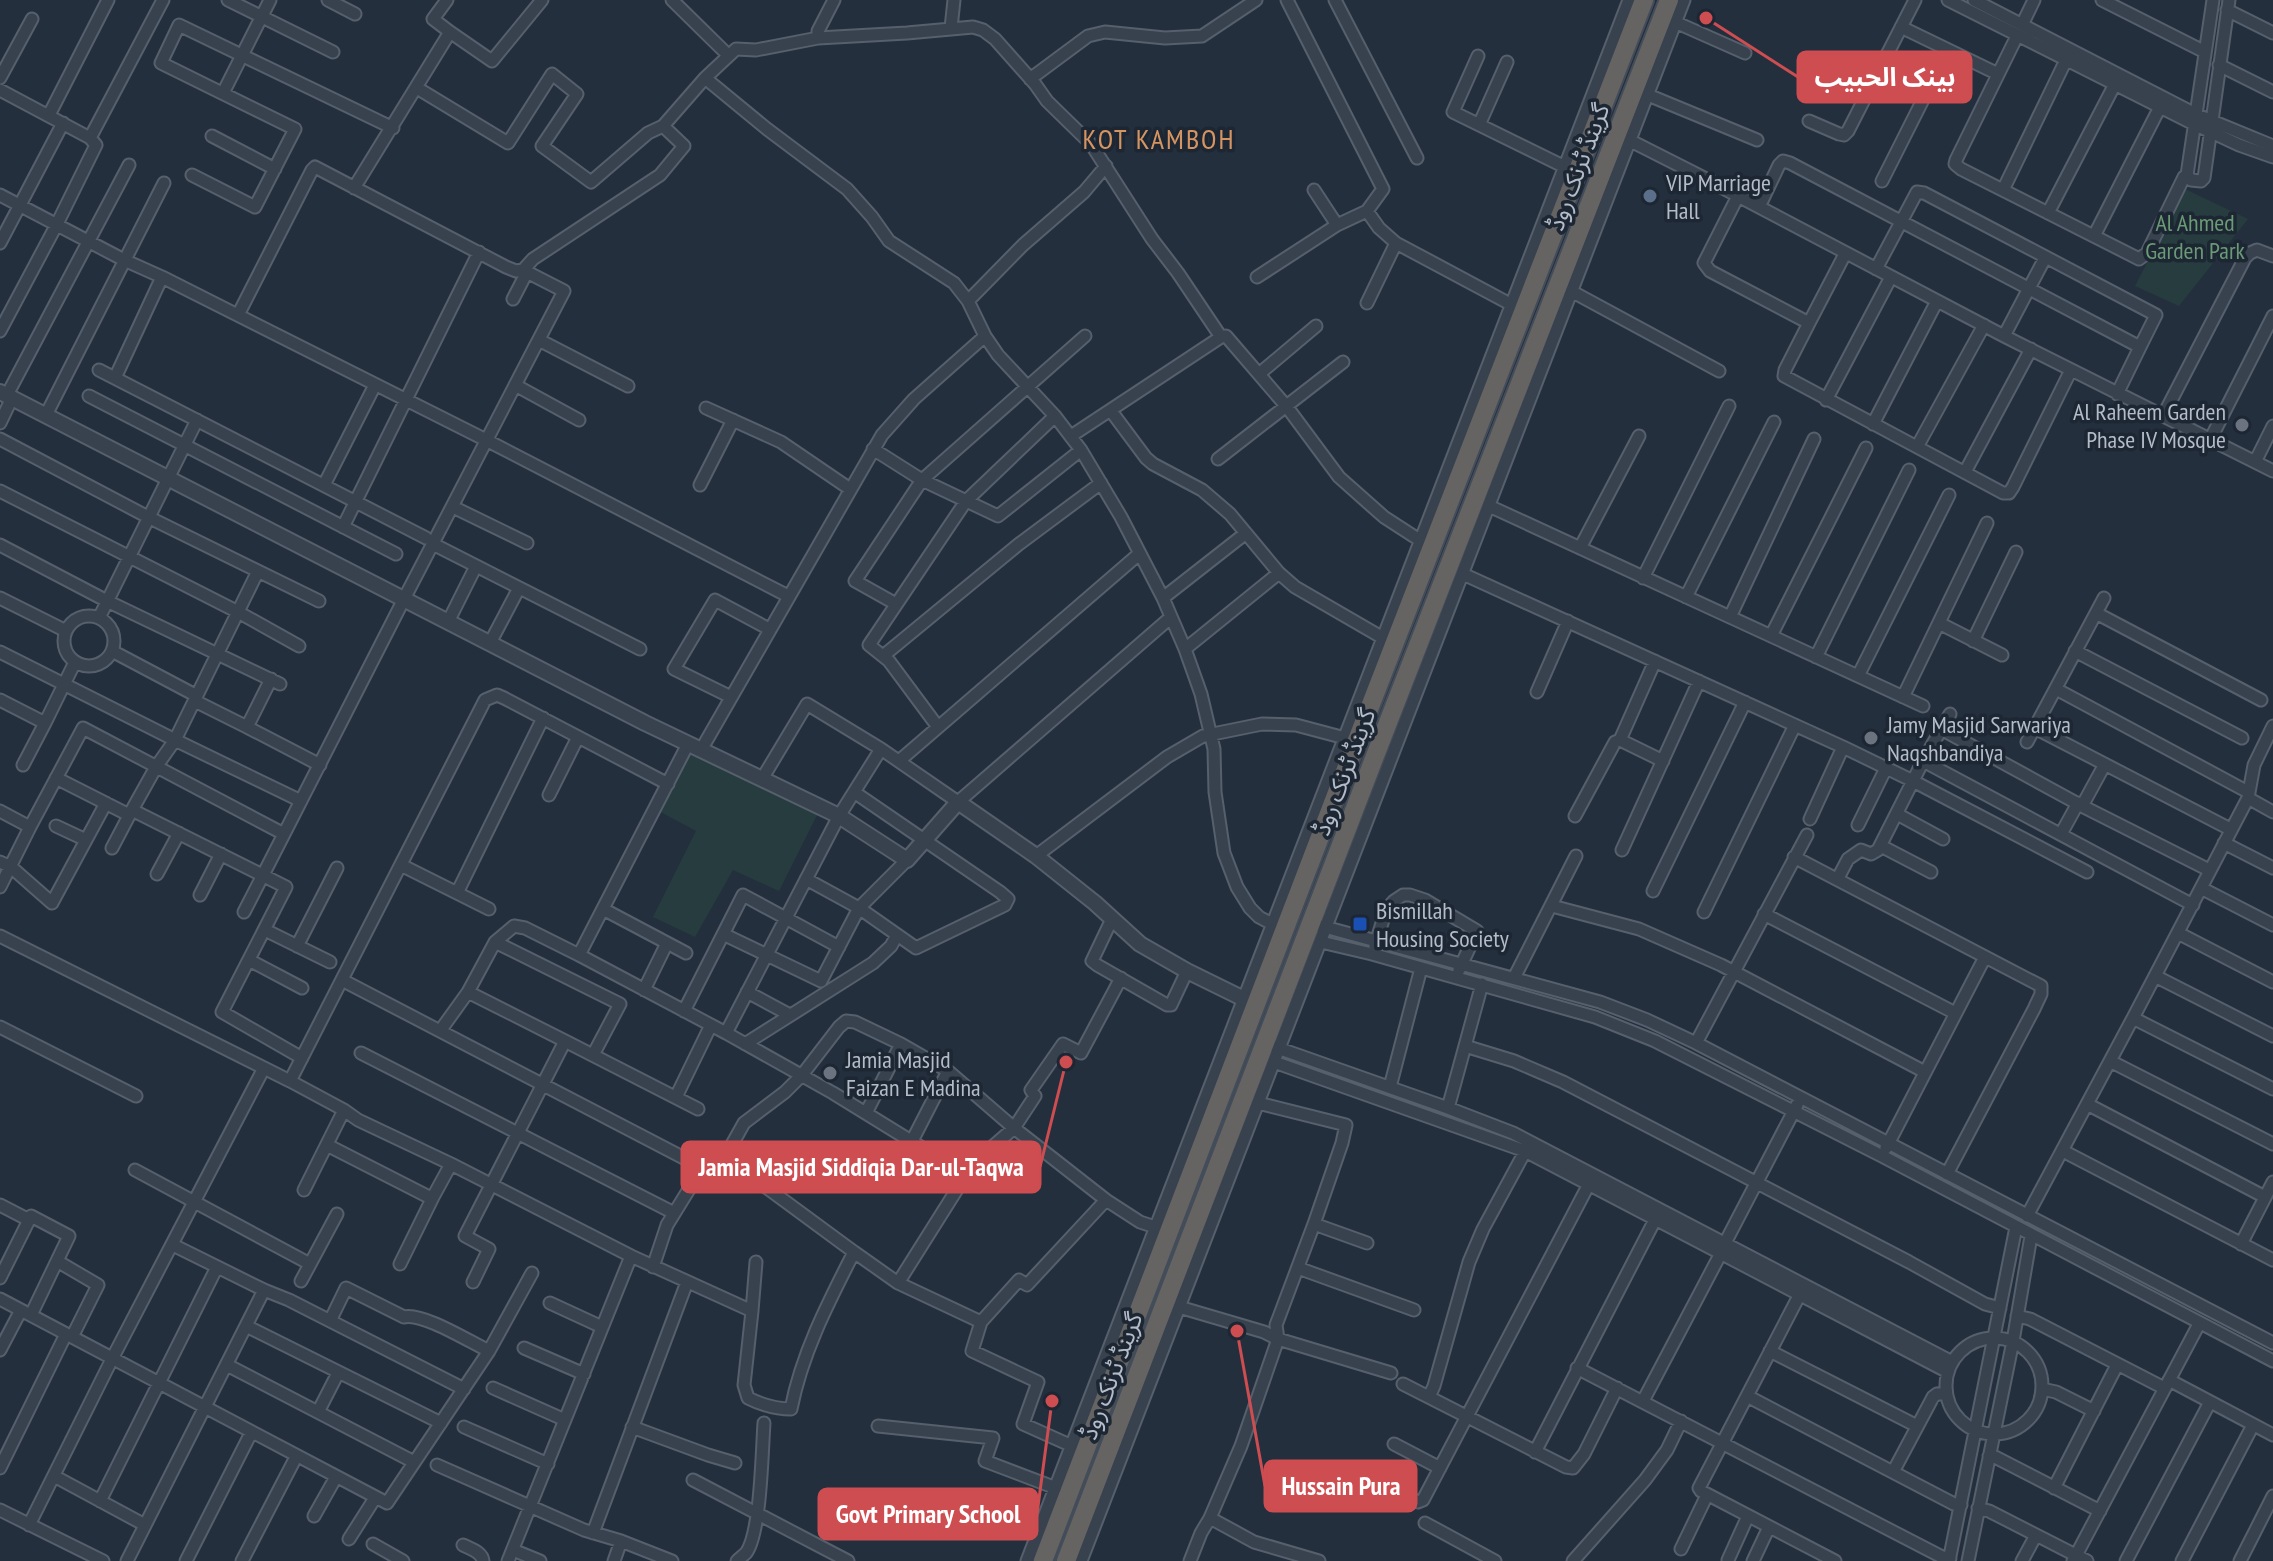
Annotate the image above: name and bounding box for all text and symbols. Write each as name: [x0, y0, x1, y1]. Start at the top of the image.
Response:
callout: بينک الحبيب: [1798, 52, 1971, 102]
text: بينک الحبيب: [1814, 60, 1956, 93]
street label: گرینڈ ٹرنک روڈ: [1540, 98, 1617, 235]
district label: KOT KAMBOH: [1083, 120, 1235, 157]
place label: VIP Marriage Hall: [1665, 167, 1771, 226]
marker: VIP Marriage Hall: [1641, 187, 1659, 205]
park label: Al Ahmed Garden Park: [2145, 207, 2245, 266]
place label: Al Raheem Garden Phase IV Mosque: [2073, 396, 2226, 455]
marker: Al Raheem Garden Phase IV Mosque: [2233, 416, 2251, 434]
street label: گرینڈ ٹرنک روڈ: [1306, 703, 1383, 840]
place label: Jamy Masjid Sarwariya Naqshbandiya: [1886, 709, 2071, 768]
marker: Jamy Masjid Sarwariya Naqshbandiya: [1862, 729, 1880, 747]
place label: Bismillah Housing Society: [1376, 895, 1509, 954]
marker: Bismillah Housing Society: [1351, 915, 1369, 933]
place label: Jamia Masjid Faizan E Madina: [845, 1044, 981, 1103]
marker: Jamia Masjid Faizan E Madina: [821, 1064, 839, 1082]
callout: Jamia Masjid Siddiqia Dar-ul-Taqwa: [682, 1142, 1040, 1192]
text: Jamia Masjid Siddiqia Dar-ul-Taqwa: [697, 1150, 1024, 1183]
street label: گرینڈ ٹرنک روڈ: [1073, 1307, 1150, 1444]
callout: Hussain Pura: [1265, 1461, 1416, 1511]
text: Hussain Pura: [1281, 1469, 1401, 1502]
callout: Govt Primary School: [819, 1489, 1037, 1539]
text: Govt Primary School: [836, 1497, 1021, 1530]

